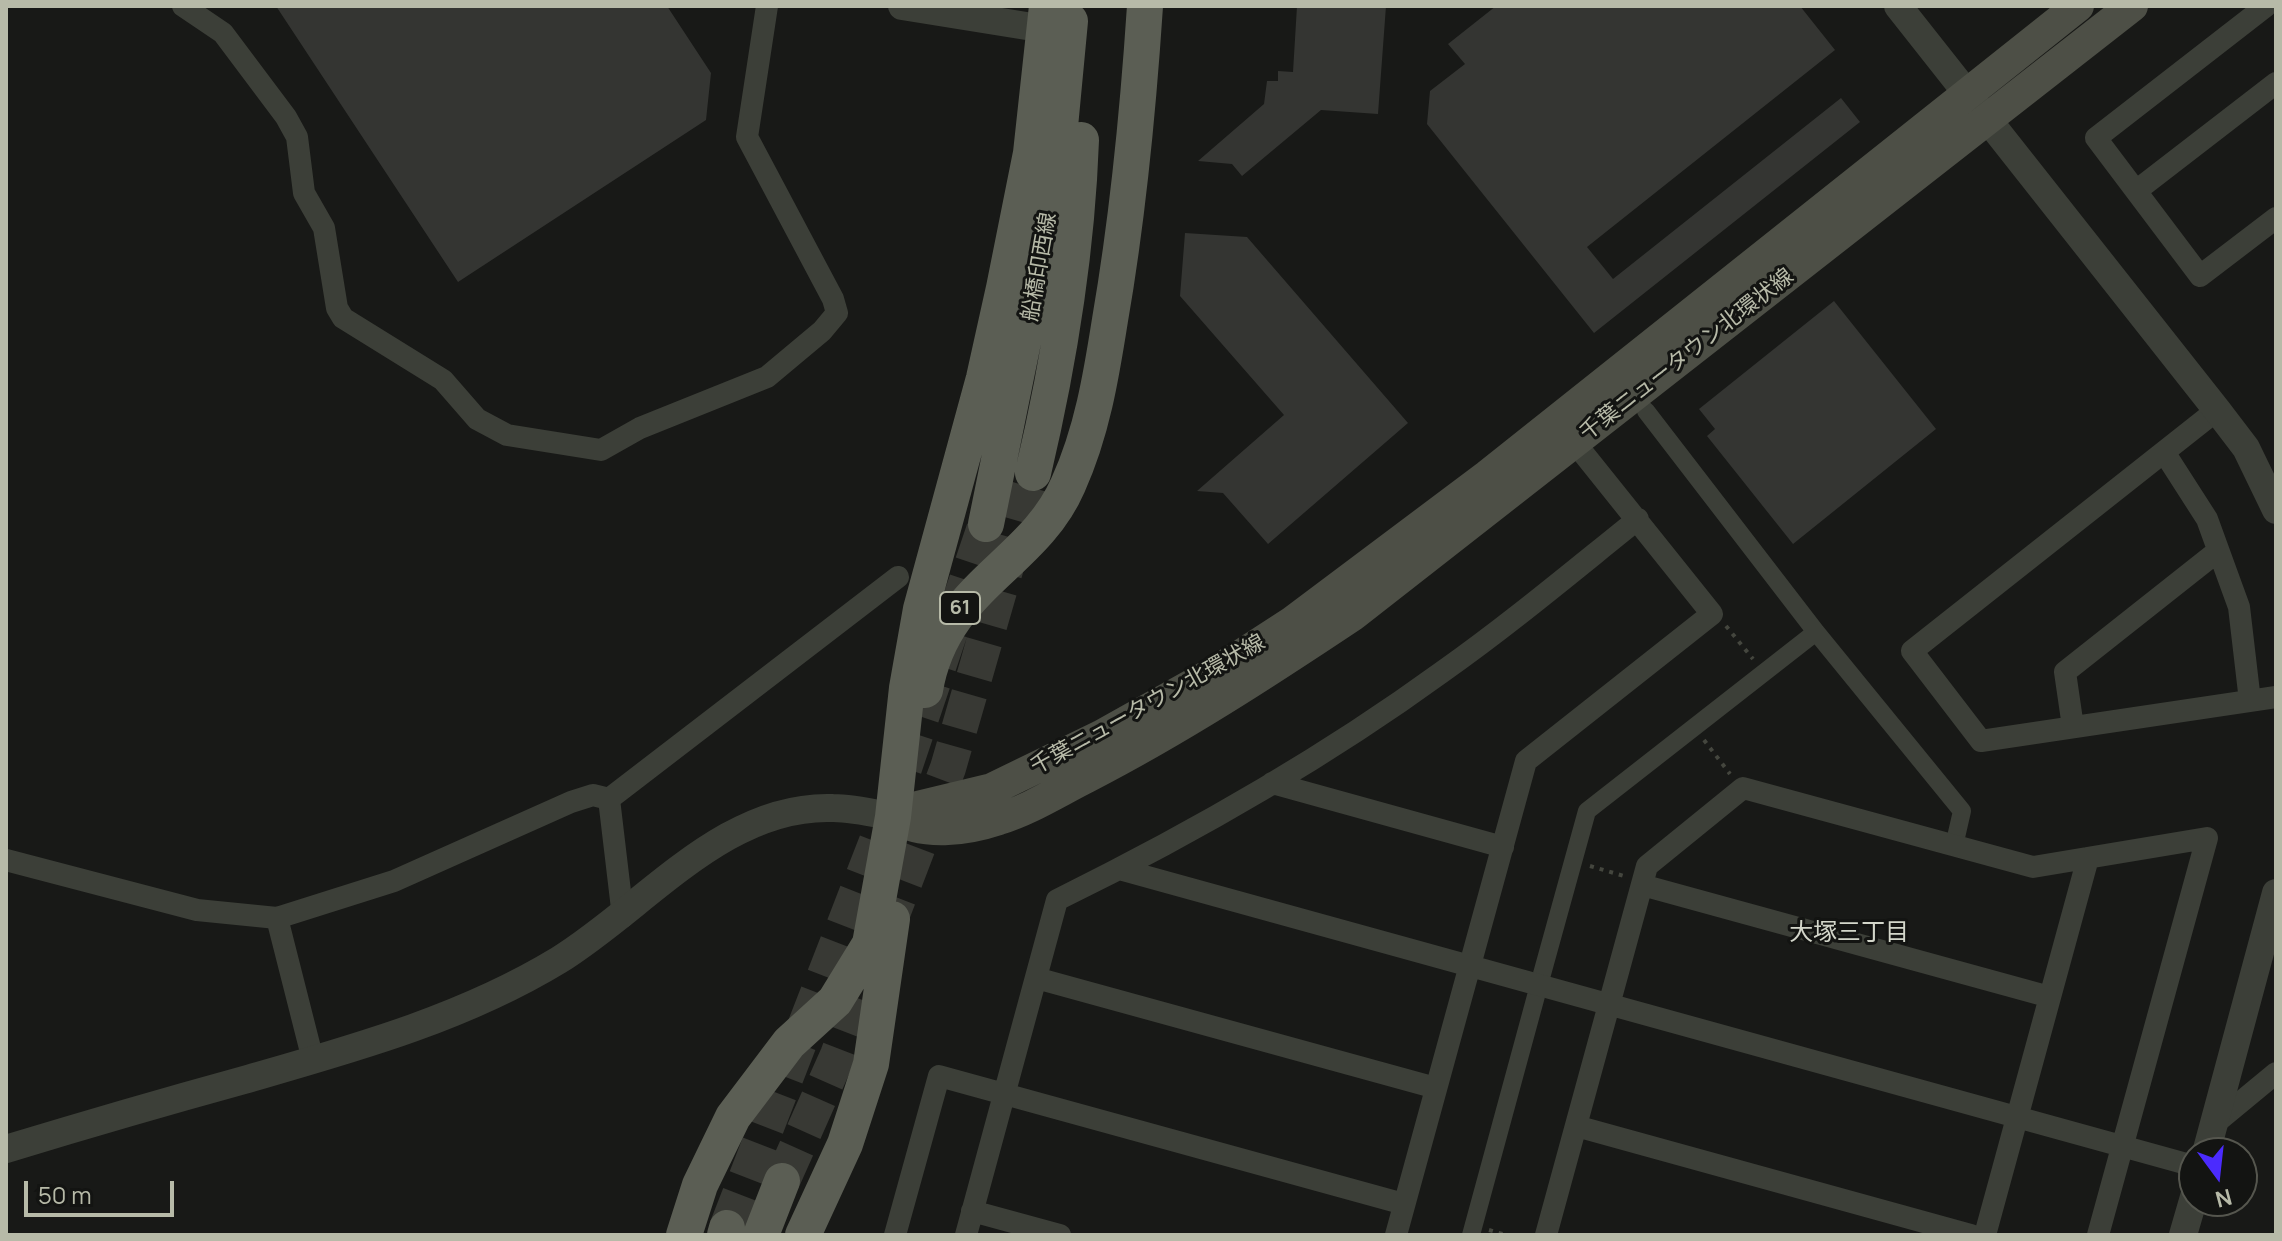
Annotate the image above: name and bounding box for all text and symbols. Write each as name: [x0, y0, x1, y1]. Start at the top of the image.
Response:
street label: 船橋印西線: [1017, 211, 1063, 323]
street label: 千葉ニュータウン北環状線: [1575, 263, 1799, 447]
road number: 61: [940, 592, 980, 624]
street label: 千葉ニュータウン北環状線: [1026, 629, 1270, 781]
district label: 大塚三丁目: [1789, 919, 1909, 947]
north arrow: [2178, 1137, 2258, 1217]
scale bar: [28, 1165, 178, 1215]
text: 50 m: [38, 1178, 92, 1211]
text: N: [2212, 1182, 2235, 1215]

